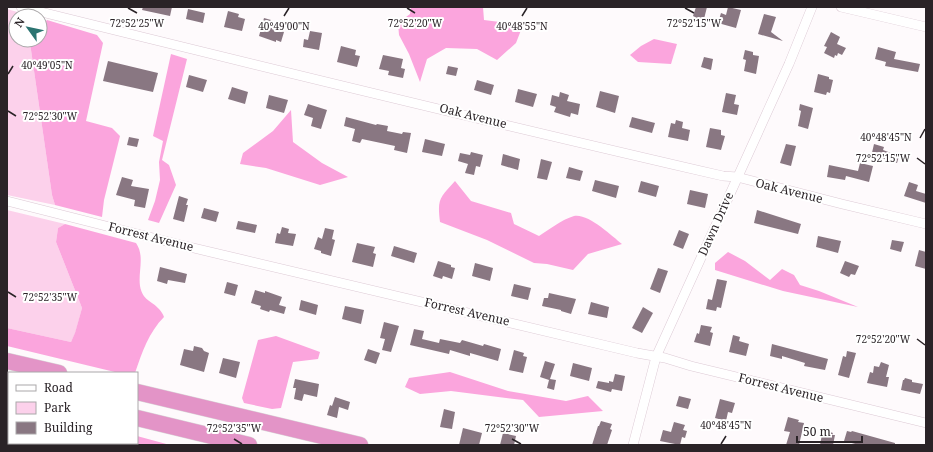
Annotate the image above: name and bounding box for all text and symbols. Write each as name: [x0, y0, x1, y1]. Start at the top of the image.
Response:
north arrow: [8, 8, 48, 48]
text: N: [11, 14, 28, 30]
text: 72°52'25"W: [110, 16, 165, 30]
text: 72°52'20"W: [388, 16, 443, 30]
text: 72°52'15"W: [667, 16, 722, 30]
text: 40°49'00"N: [258, 19, 310, 33]
text: 40°48'55"N: [496, 19, 548, 33]
text: 40°49'05"N: [21, 58, 73, 72]
street label: Oak Avenue: [438, 99, 509, 132]
text: 72°52'30"W: [23, 109, 78, 123]
text: 40°48'45"N: [860, 130, 912, 144]
text: 72°52'15"W: [856, 151, 911, 165]
street label: Oak Avenue: [754, 174, 825, 207]
street label: Dawn Drive: [694, 189, 737, 258]
street label: Forrest Avenue: [107, 218, 195, 255]
text: 72°52'35"W: [23, 290, 78, 304]
street label: Forrest Avenue: [423, 293, 511, 330]
text: 72°52'20"W: [856, 332, 911, 346]
street label: Forrest Avenue: [737, 369, 825, 406]
legend: [8, 372, 138, 444]
text: Road: [44, 379, 74, 396]
text: Park: [44, 399, 72, 416]
text: 40°48'45"N: [700, 418, 752, 432]
scale bar: [797, 418, 862, 444]
text: Building: [44, 419, 93, 436]
text: 72°52'35"W: [207, 421, 262, 435]
text: 72°52'30"W: [485, 421, 540, 435]
text: 50 m: [803, 423, 831, 440]

